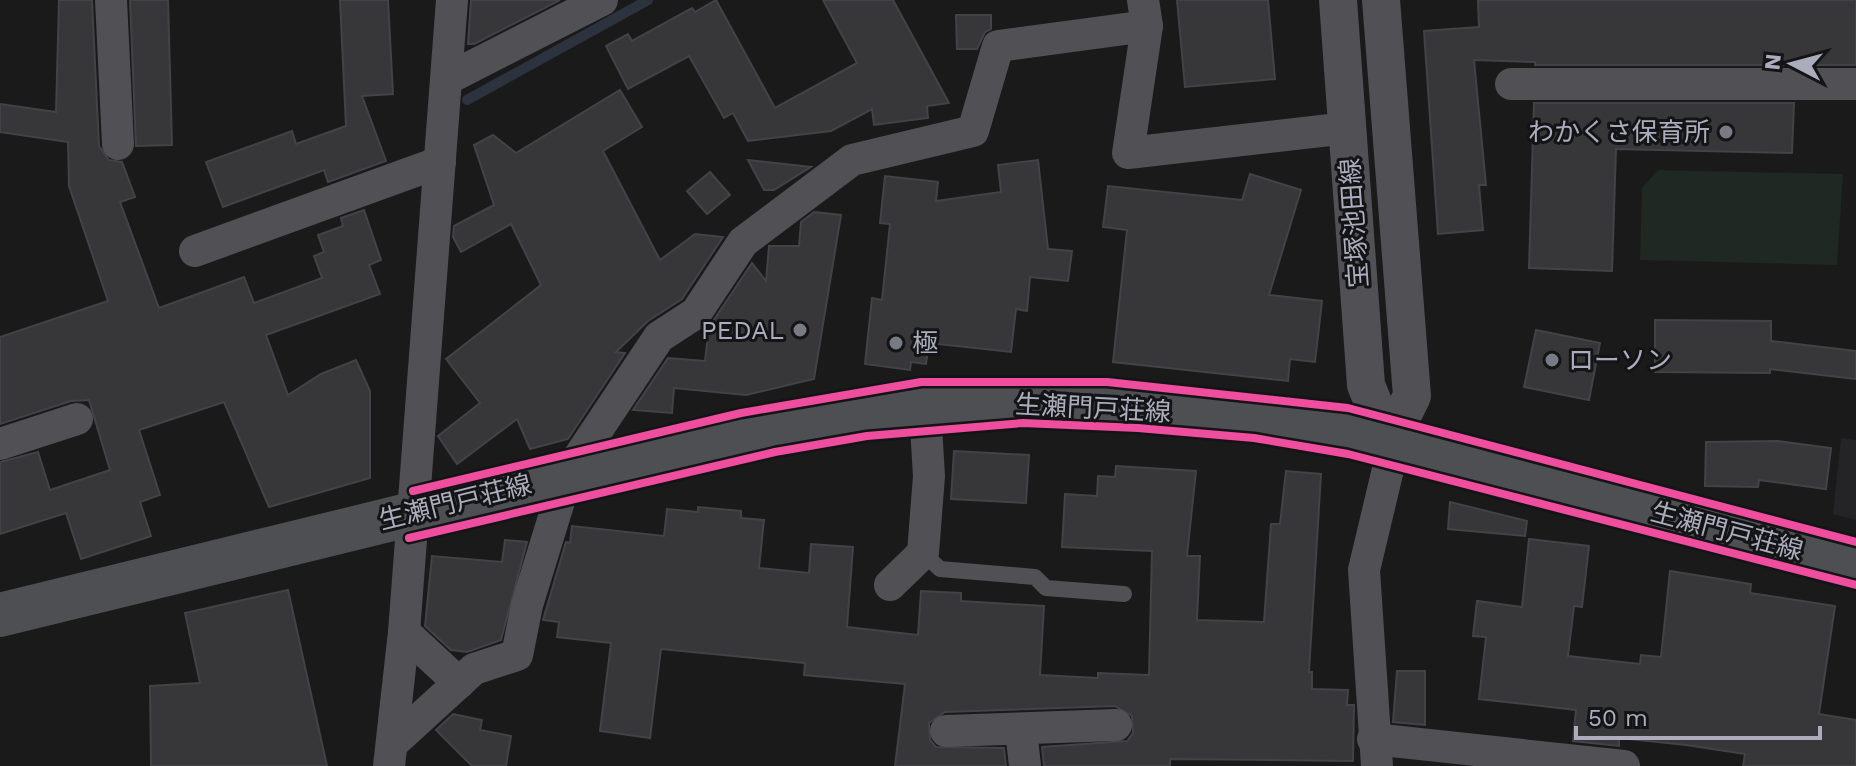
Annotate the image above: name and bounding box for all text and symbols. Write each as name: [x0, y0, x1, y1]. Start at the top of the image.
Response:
north arrow: [1752, 24, 1832, 104]
text: N: [1759, 53, 1786, 71]
place label: わかくさ保育所: [1528, 117, 1710, 147]
marker: わかくさ保育所: [1717, 123, 1735, 141]
street label: 宝塚池田線: [1335, 157, 1373, 289]
place label: PEDAL: [701, 315, 784, 345]
marker: PEDAL: [791, 321, 809, 339]
place label: 極: [912, 328, 938, 358]
marker: 極: [887, 334, 905, 352]
place label: ローソン: [1568, 345, 1672, 375]
marker: ローソン: [1543, 351, 1561, 369]
street label: 生瀬門戸荘線: [1014, 389, 1172, 427]
street label: 生瀬門戸荘線: [376, 469, 534, 535]
street label: 生瀬門戸荘線: [1648, 496, 1806, 566]
scale bar: [1576, 690, 1820, 740]
text: 50 m: [1588, 704, 1648, 732]

